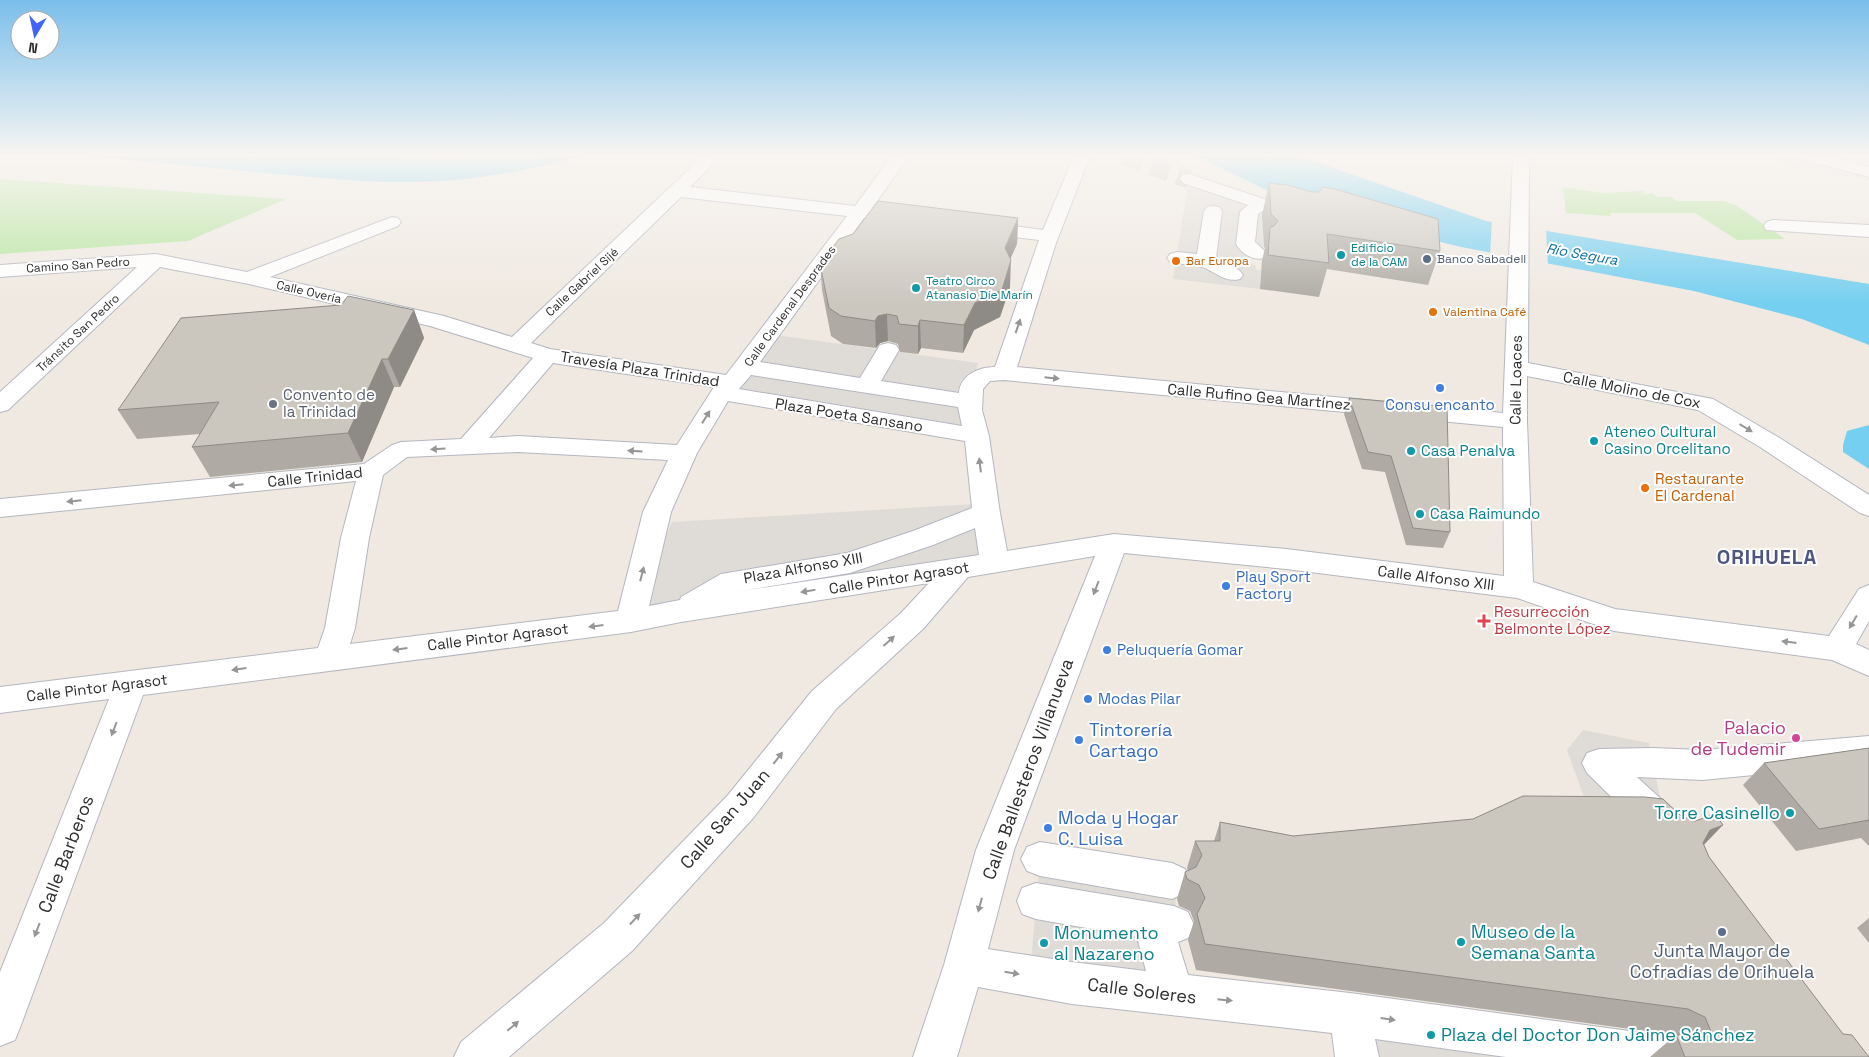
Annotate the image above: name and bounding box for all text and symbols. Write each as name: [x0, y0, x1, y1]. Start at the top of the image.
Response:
north arrow: [10, 10, 60, 60]
text: N: [27, 38, 39, 57]
water label: Río Segura: [1545, 239, 1620, 269]
place label: Edificio de la CAM: [1351, 240, 1407, 270]
street label: Calle Cardenal Desprades: [741, 242, 839, 370]
street label: Calle Gabriel Sijé: [542, 244, 622, 320]
marker: Edificio de la CAM: [1335, 249, 1347, 261]
place label: Banco Sabadell: [1437, 251, 1526, 267]
street label: Camino San Pedro: [26, 253, 130, 277]
place label: Bar Europa: [1186, 253, 1249, 269]
marker: Banco Sabadell: [1421, 253, 1433, 265]
marker: Bar Europa: [1170, 255, 1182, 267]
place label: Teatro Circo Atanasio Díe Marín: [926, 273, 1033, 303]
street label: Calle Overía: [275, 277, 343, 307]
marker: Teatro Circo Atanasio Díe Marín: [910, 282, 922, 294]
street label: Tránsito San Pedro: [33, 290, 123, 376]
place label: Valentina Café: [1443, 304, 1526, 320]
marker: Valentina Café: [1427, 306, 1439, 318]
one-way arrow: [1015, 319, 1023, 334]
street label: Calle Loaces: [1505, 335, 1526, 425]
street label: Travesía Plaza Trinidad: [559, 347, 721, 390]
street label: Calle Molino de Cox: [1562, 367, 1703, 412]
one-way arrow: [1045, 374, 1061, 382]
street label: Calle Rufino Gea Martínez: [1167, 379, 1352, 414]
marker: Consu encanto: [1434, 382, 1446, 394]
place label: Convento de la Trinidad: [283, 385, 375, 421]
street label: Plaza Poeta Sansano: [774, 393, 924, 436]
place label: Consu encanto: [1385, 395, 1495, 414]
marker: Convento de la Trinidad: [267, 398, 279, 410]
one-way arrow: [702, 410, 711, 423]
place label: Ateneo Cultural Casino Orcelitano: [1604, 422, 1731, 458]
one-way arrow: [1740, 424, 1753, 433]
marker: Ateneo Cultural Casino Orcelitano: [1588, 435, 1600, 447]
place label: Casa Penalva: [1421, 441, 1516, 460]
one-way arrow: [429, 445, 445, 453]
marker: Casa Penalva: [1405, 445, 1417, 457]
one-way arrow: [627, 446, 643, 454]
one-way arrow: [976, 456, 984, 472]
street label: Calle Trinidad: [266, 462, 363, 491]
place label: Restaurante El Cardenal: [1655, 469, 1744, 505]
one-way arrow: [227, 481, 243, 489]
marker: Restaurante El Cardenal: [1639, 482, 1651, 494]
one-way arrow: [66, 497, 82, 505]
place label: Casa Raimundo: [1430, 504, 1540, 523]
marker: Casa Raimundo: [1414, 508, 1426, 520]
district label: ORIHUELA: [1717, 544, 1817, 570]
street label: Plaza Alfonso XIII: [742, 548, 864, 587]
street label: Calle Pintor Agrasot: [827, 557, 971, 598]
street label: Calle Alfonso XIII: [1377, 561, 1496, 594]
one-way arrow: [638, 566, 646, 582]
place label: Play Sport Factory: [1236, 567, 1311, 603]
marker: Play Sport Factory: [1220, 580, 1232, 592]
one-way arrow: [1092, 581, 1100, 596]
one-way arrow: [800, 588, 816, 596]
place label: Resurrección Belmonte López: [1494, 602, 1610, 638]
marker: Resurrección Belmonte López: [1478, 615, 1490, 627]
one-way arrow: [1848, 616, 1858, 629]
street label: Calle Pintor Agrasot: [426, 618, 570, 655]
one-way arrow: [588, 622, 604, 630]
one-way arrow: [883, 635, 896, 646]
one-way arrow: [1780, 638, 1796, 646]
place label: Peluquería Gomar: [1117, 640, 1244, 659]
marker: Peluquería Gomar: [1101, 644, 1113, 656]
one-way arrow: [392, 645, 408, 653]
street label: Calle Ballesteros Villanueva: [977, 655, 1078, 883]
one-way arrow: [231, 666, 247, 674]
street label: Calle Pintor Agrasot: [25, 669, 169, 706]
place label: Modas Pilar: [1098, 689, 1181, 708]
marker: Modas Pilar: [1082, 693, 1094, 705]
place label: Palacio de Tudemir: [1690, 716, 1786, 760]
place label: Tintorería Cartago: [1089, 718, 1172, 762]
one-way arrow: [110, 722, 118, 737]
marker: Palacio de Tudemir: [1790, 732, 1802, 744]
marker: Tintorería Cartago: [1073, 734, 1085, 746]
one-way arrow: [772, 752, 783, 765]
street label: Calle San Juan: [675, 764, 775, 874]
street label: Calle Barberos: [33, 792, 99, 916]
place label: Torre Casinello: [1654, 801, 1780, 824]
place label: Moda y Hogar C. Luisa: [1058, 806, 1179, 850]
marker: Torre Casinello: [1784, 807, 1796, 819]
marker: Moda y Hogar C. Luisa: [1042, 822, 1054, 834]
one-way arrow: [976, 897, 984, 912]
one-way arrow: [629, 913, 641, 925]
place label: Museo de la Semana Santa: [1471, 920, 1595, 964]
place label: Monumento al Nazareno: [1054, 921, 1159, 965]
one-way arrow: [32, 923, 40, 937]
marker: Junta Mayor de Cofradías de Orihuela: [1716, 926, 1728, 938]
marker: Museo de la Semana Santa: [1455, 936, 1467, 948]
marker: Monumento al Nazareno: [1038, 937, 1050, 949]
place label: Junta Mayor de Cofradías de Orihuela: [1630, 939, 1814, 983]
one-way arrow: [1004, 969, 1020, 977]
street label: Calle Soleres: [1086, 972, 1198, 1009]
one-way arrow: [1217, 996, 1233, 1004]
one-way arrow: [1380, 1015, 1396, 1023]
one-way arrow: [506, 1020, 519, 1031]
place label: Plaza del Doctor Don Jaime Sánchez: [1441, 1023, 1755, 1046]
marker: Plaza del Doctor Don Jaime Sánchez: [1425, 1029, 1437, 1041]

